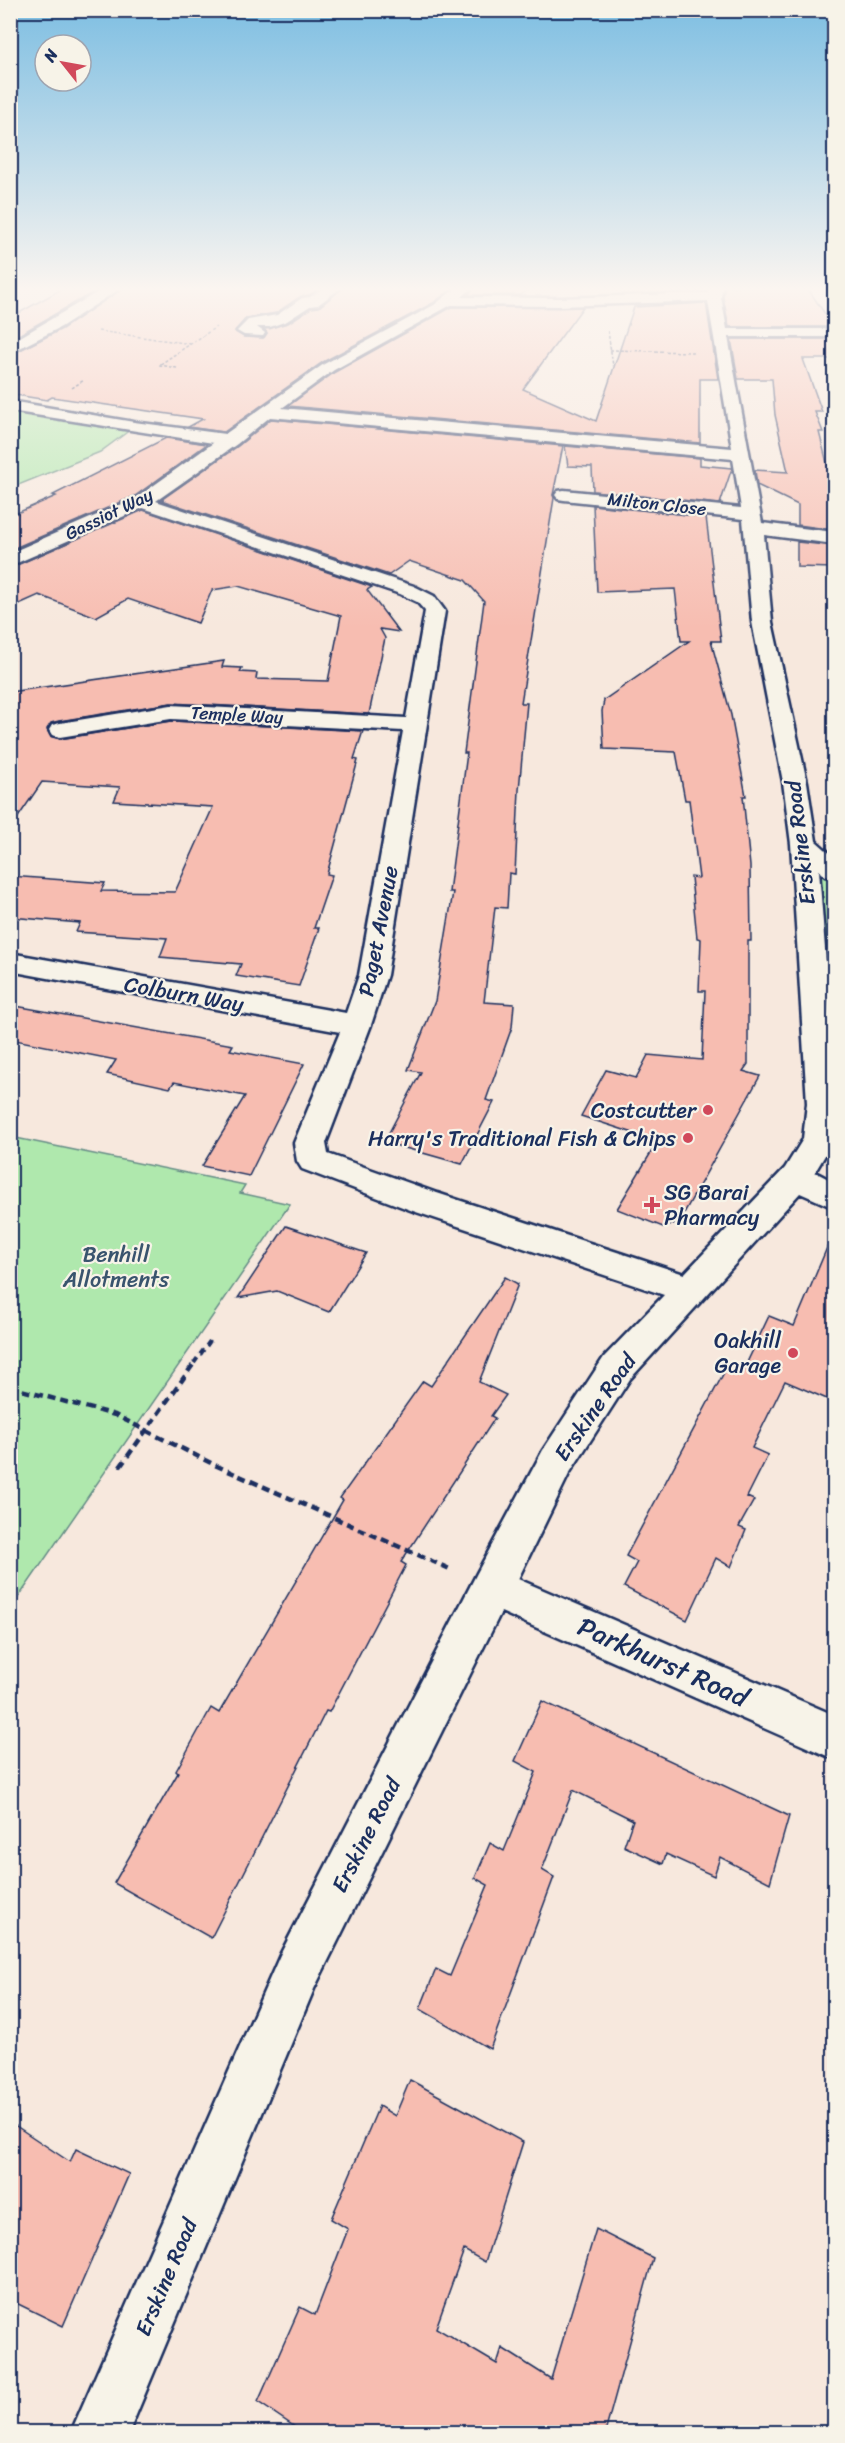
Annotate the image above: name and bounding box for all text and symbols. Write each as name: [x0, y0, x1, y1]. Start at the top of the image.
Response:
north arrow: [33, 33, 93, 93]
text: N: [35, 43, 66, 69]
street label: Gassiot Way: [59, 479, 159, 549]
street label: Milton Close: [606, 483, 708, 525]
street label: Temple Way: [190, 697, 285, 733]
street label: Erskine Road: [773, 777, 827, 907]
street label: Paget Avenue: [346, 862, 410, 1000]
street label: Colburn Way: [121, 964, 247, 1024]
place label: Costcutter: [591, 1091, 698, 1130]
marker: Costcutter: [701, 1103, 715, 1117]
place label: Harry's Traditional Fish & Chips: [368, 1119, 677, 1158]
marker: Harry's Traditional Fish & Chips: [681, 1131, 695, 1145]
place label: SG Barai Pharmacy: [664, 1173, 760, 1237]
marker: SG Barai Pharmacy: [645, 1198, 659, 1212]
park label: Benhill Allotments: [62, 1235, 170, 1299]
place label: Oakhill Garage: [714, 1321, 782, 1385]
street label: Erskine Road: [543, 1344, 648, 1469]
marker: Oakhill Garage: [786, 1346, 800, 1360]
street label: Parkhurst Road: [570, 1603, 758, 1722]
street label: Erskine Road: [320, 1769, 412, 1899]
street label: Erskine Road: [124, 2211, 209, 2342]

